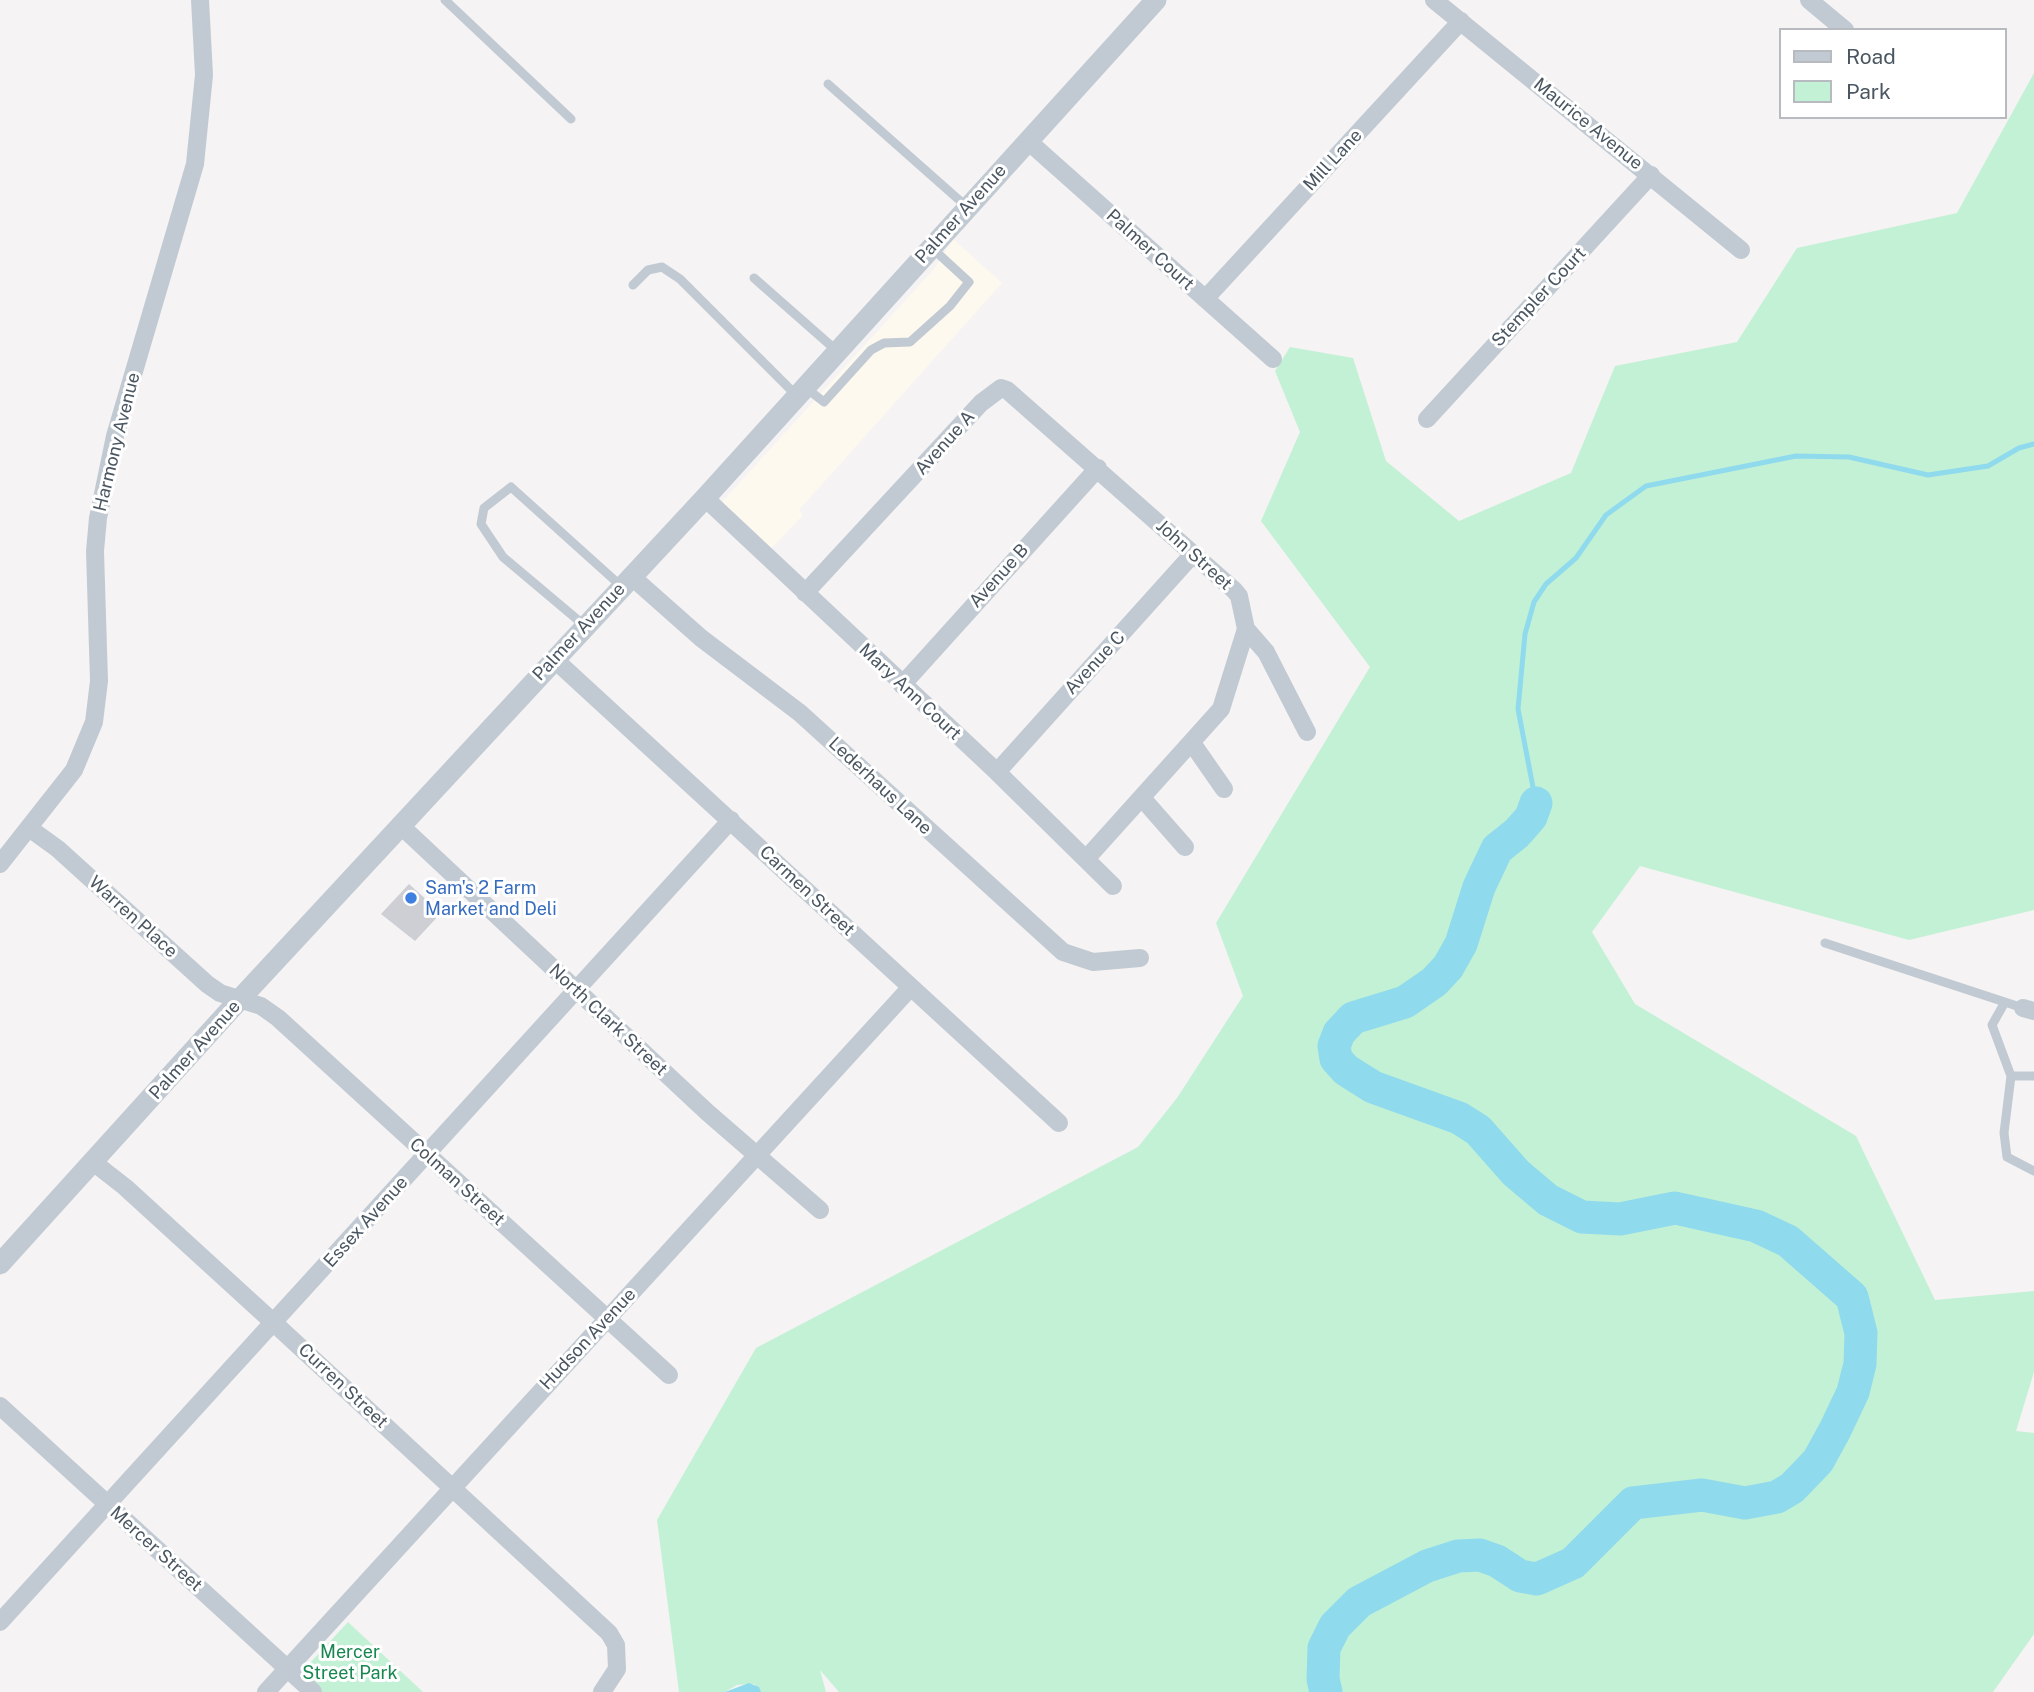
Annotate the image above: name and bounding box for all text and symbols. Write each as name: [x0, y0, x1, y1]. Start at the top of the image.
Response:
legend: [1778, 28, 2006, 119]
text: Road: [1846, 44, 1896, 69]
street label: Maurice Avenue: [1529, 73, 1647, 175]
text: Park: [1846, 79, 1891, 104]
street label: Mill Lane: [1299, 125, 1367, 195]
street label: Palmer Avenue: [911, 160, 1011, 268]
street label: Palmer Court: [1102, 205, 1198, 295]
street label: Stempler Court: [1487, 243, 1591, 351]
street label: Harmony Avenue: [89, 370, 145, 514]
street label: Avenue A: [911, 406, 979, 480]
street label: John Street: [1152, 515, 1236, 595]
street label: Avenue B: [965, 540, 1033, 612]
street label: Palmer Avenue: [528, 579, 630, 685]
street label: Avenue C: [1060, 627, 1130, 699]
street label: Mary Ann Court: [854, 639, 966, 745]
street label: Lederhaus Lane: [824, 733, 936, 839]
street label: Carmen Street: [755, 841, 859, 941]
street label: Warren Place: [84, 872, 182, 962]
place label: Sam's 2 Farm Market and Deli: [425, 877, 557, 920]
marker: Sam's 2 Farm Market and Deli: [403, 890, 419, 906]
street label: North Clark Street: [544, 960, 672, 1080]
street label: Palmer Avenue: [145, 996, 245, 1104]
street label: Colman Street: [405, 1134, 509, 1230]
street label: Essex Avenue: [319, 1172, 413, 1272]
street label: Hudson Avenue: [535, 1284, 641, 1394]
street label: Curren Street: [294, 1339, 392, 1433]
street label: Mercer Street: [105, 1502, 207, 1596]
park label: Mercer Street Park: [302, 1641, 398, 1684]

